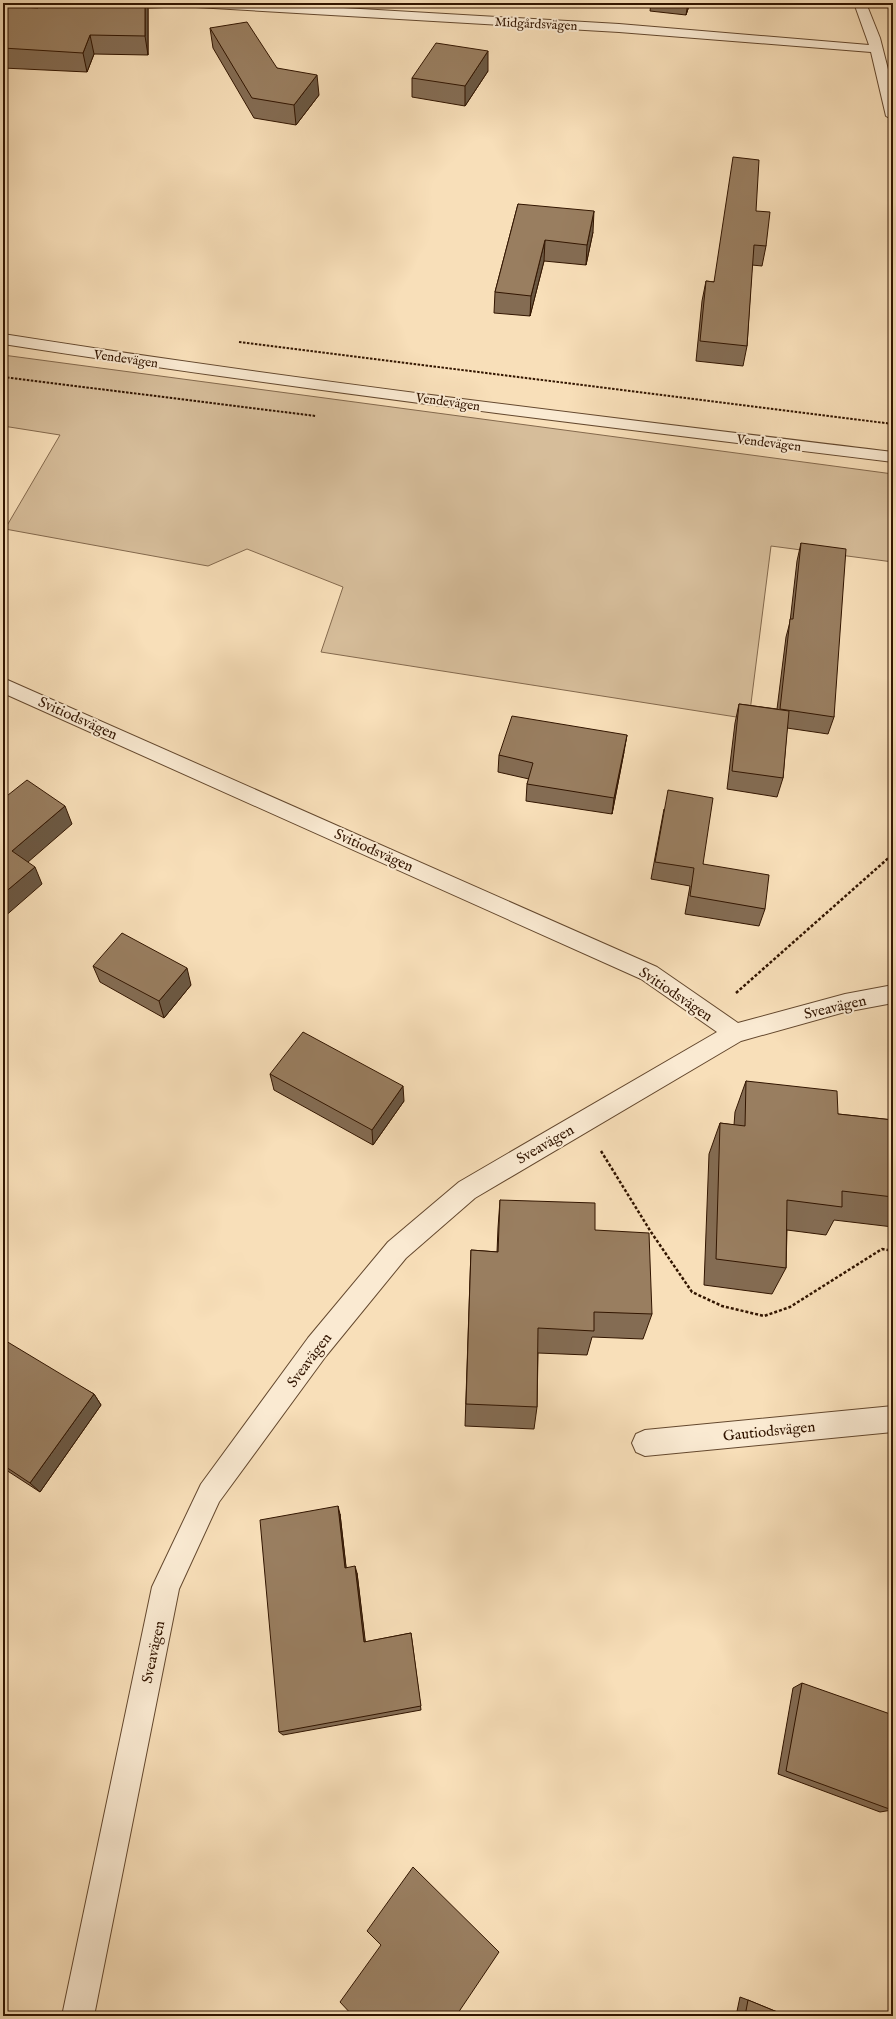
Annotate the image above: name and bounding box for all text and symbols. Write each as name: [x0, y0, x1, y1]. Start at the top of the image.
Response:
street label: Midgårdsvägen: [494, 14, 578, 35]
street label: Vendevägen: [91, 346, 159, 372]
street label: Vendevägen: [413, 389, 481, 415]
street label: Vendevägen: [735, 431, 802, 456]
street label: Svitiodsvägen: [35, 693, 120, 744]
street label: Svitiodsvägen: [331, 825, 416, 876]
street label: Svitiodsvägen: [635, 963, 716, 1026]
street label: Sveavägen: [802, 991, 868, 1024]
street label: Sveavägen: [513, 1120, 577, 1169]
street label: Sveavägen: [283, 1329, 336, 1391]
street label: Gautiodsvägen: [722, 1417, 816, 1446]
street label: Sveavägen: [138, 1619, 169, 1685]

